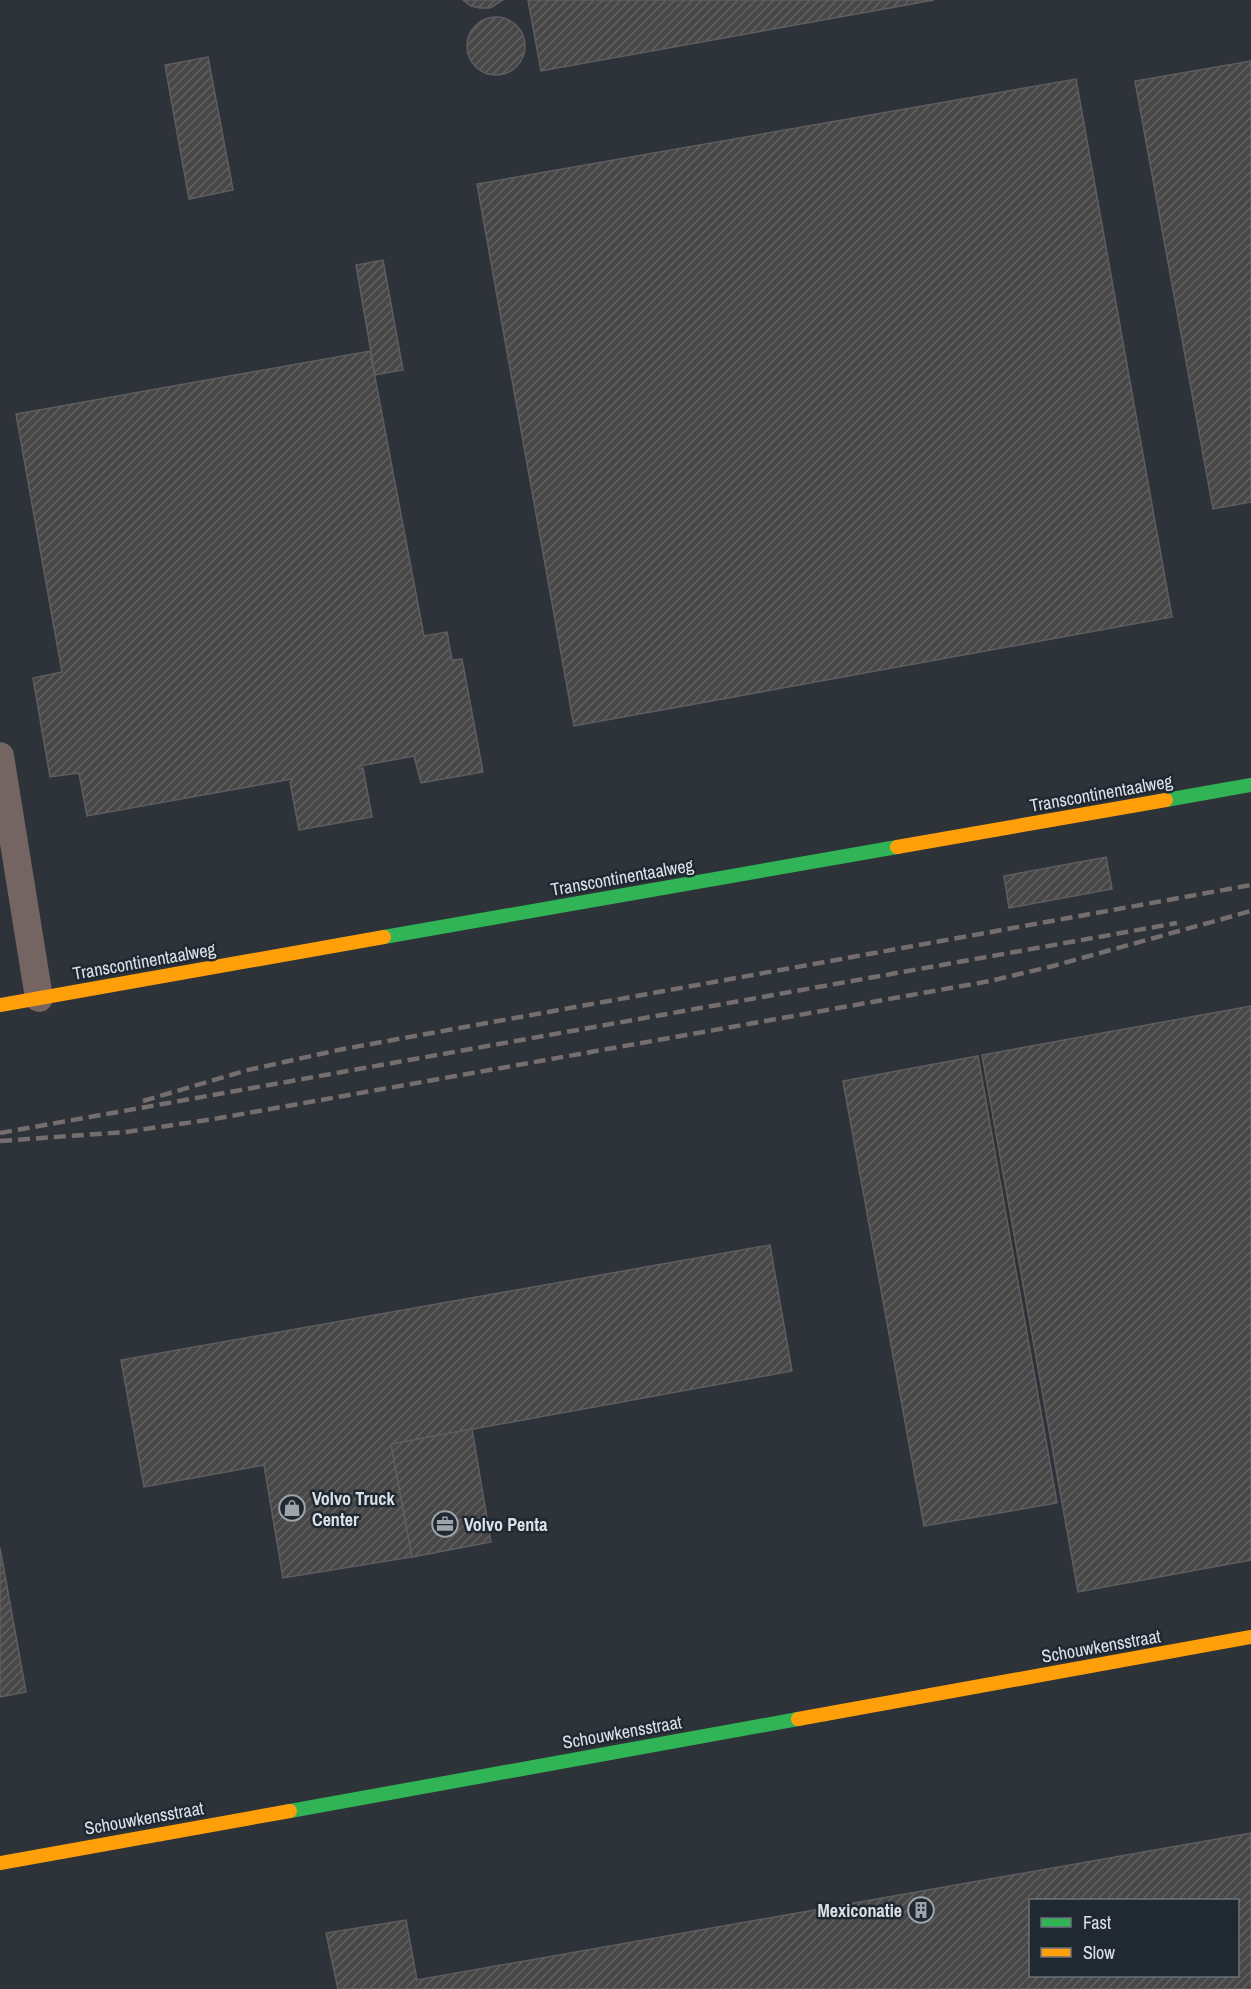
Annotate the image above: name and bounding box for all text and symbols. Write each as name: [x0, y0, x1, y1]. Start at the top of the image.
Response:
street label: Transcontinentaalweg: [1028, 768, 1175, 818]
street label: Transcontinentaalweg: [549, 852, 696, 902]
street label: Transcontinentaalweg: [71, 936, 218, 986]
place label: Volvo Truck Center: [312, 1486, 395, 1532]
shop icon: Volvo Truck Center: [277, 1493, 307, 1523]
office icon: Volvo Penta: [430, 1509, 460, 1539]
place label: Volvo Penta: [464, 1512, 548, 1537]
street label: Schouwkensstraat: [1039, 1623, 1163, 1669]
street label: Schouwkensstraat: [560, 1709, 684, 1755]
street label: Schouwkensstraat: [82, 1795, 206, 1841]
building icon: Mexiconatie: [906, 1895, 936, 1925]
place label: Mexiconatie: [818, 1898, 902, 1923]
legend: [1029, 1899, 1239, 1977]
text: Fast: [1083, 1910, 1111, 1935]
text: Slow: [1083, 1940, 1115, 1965]

